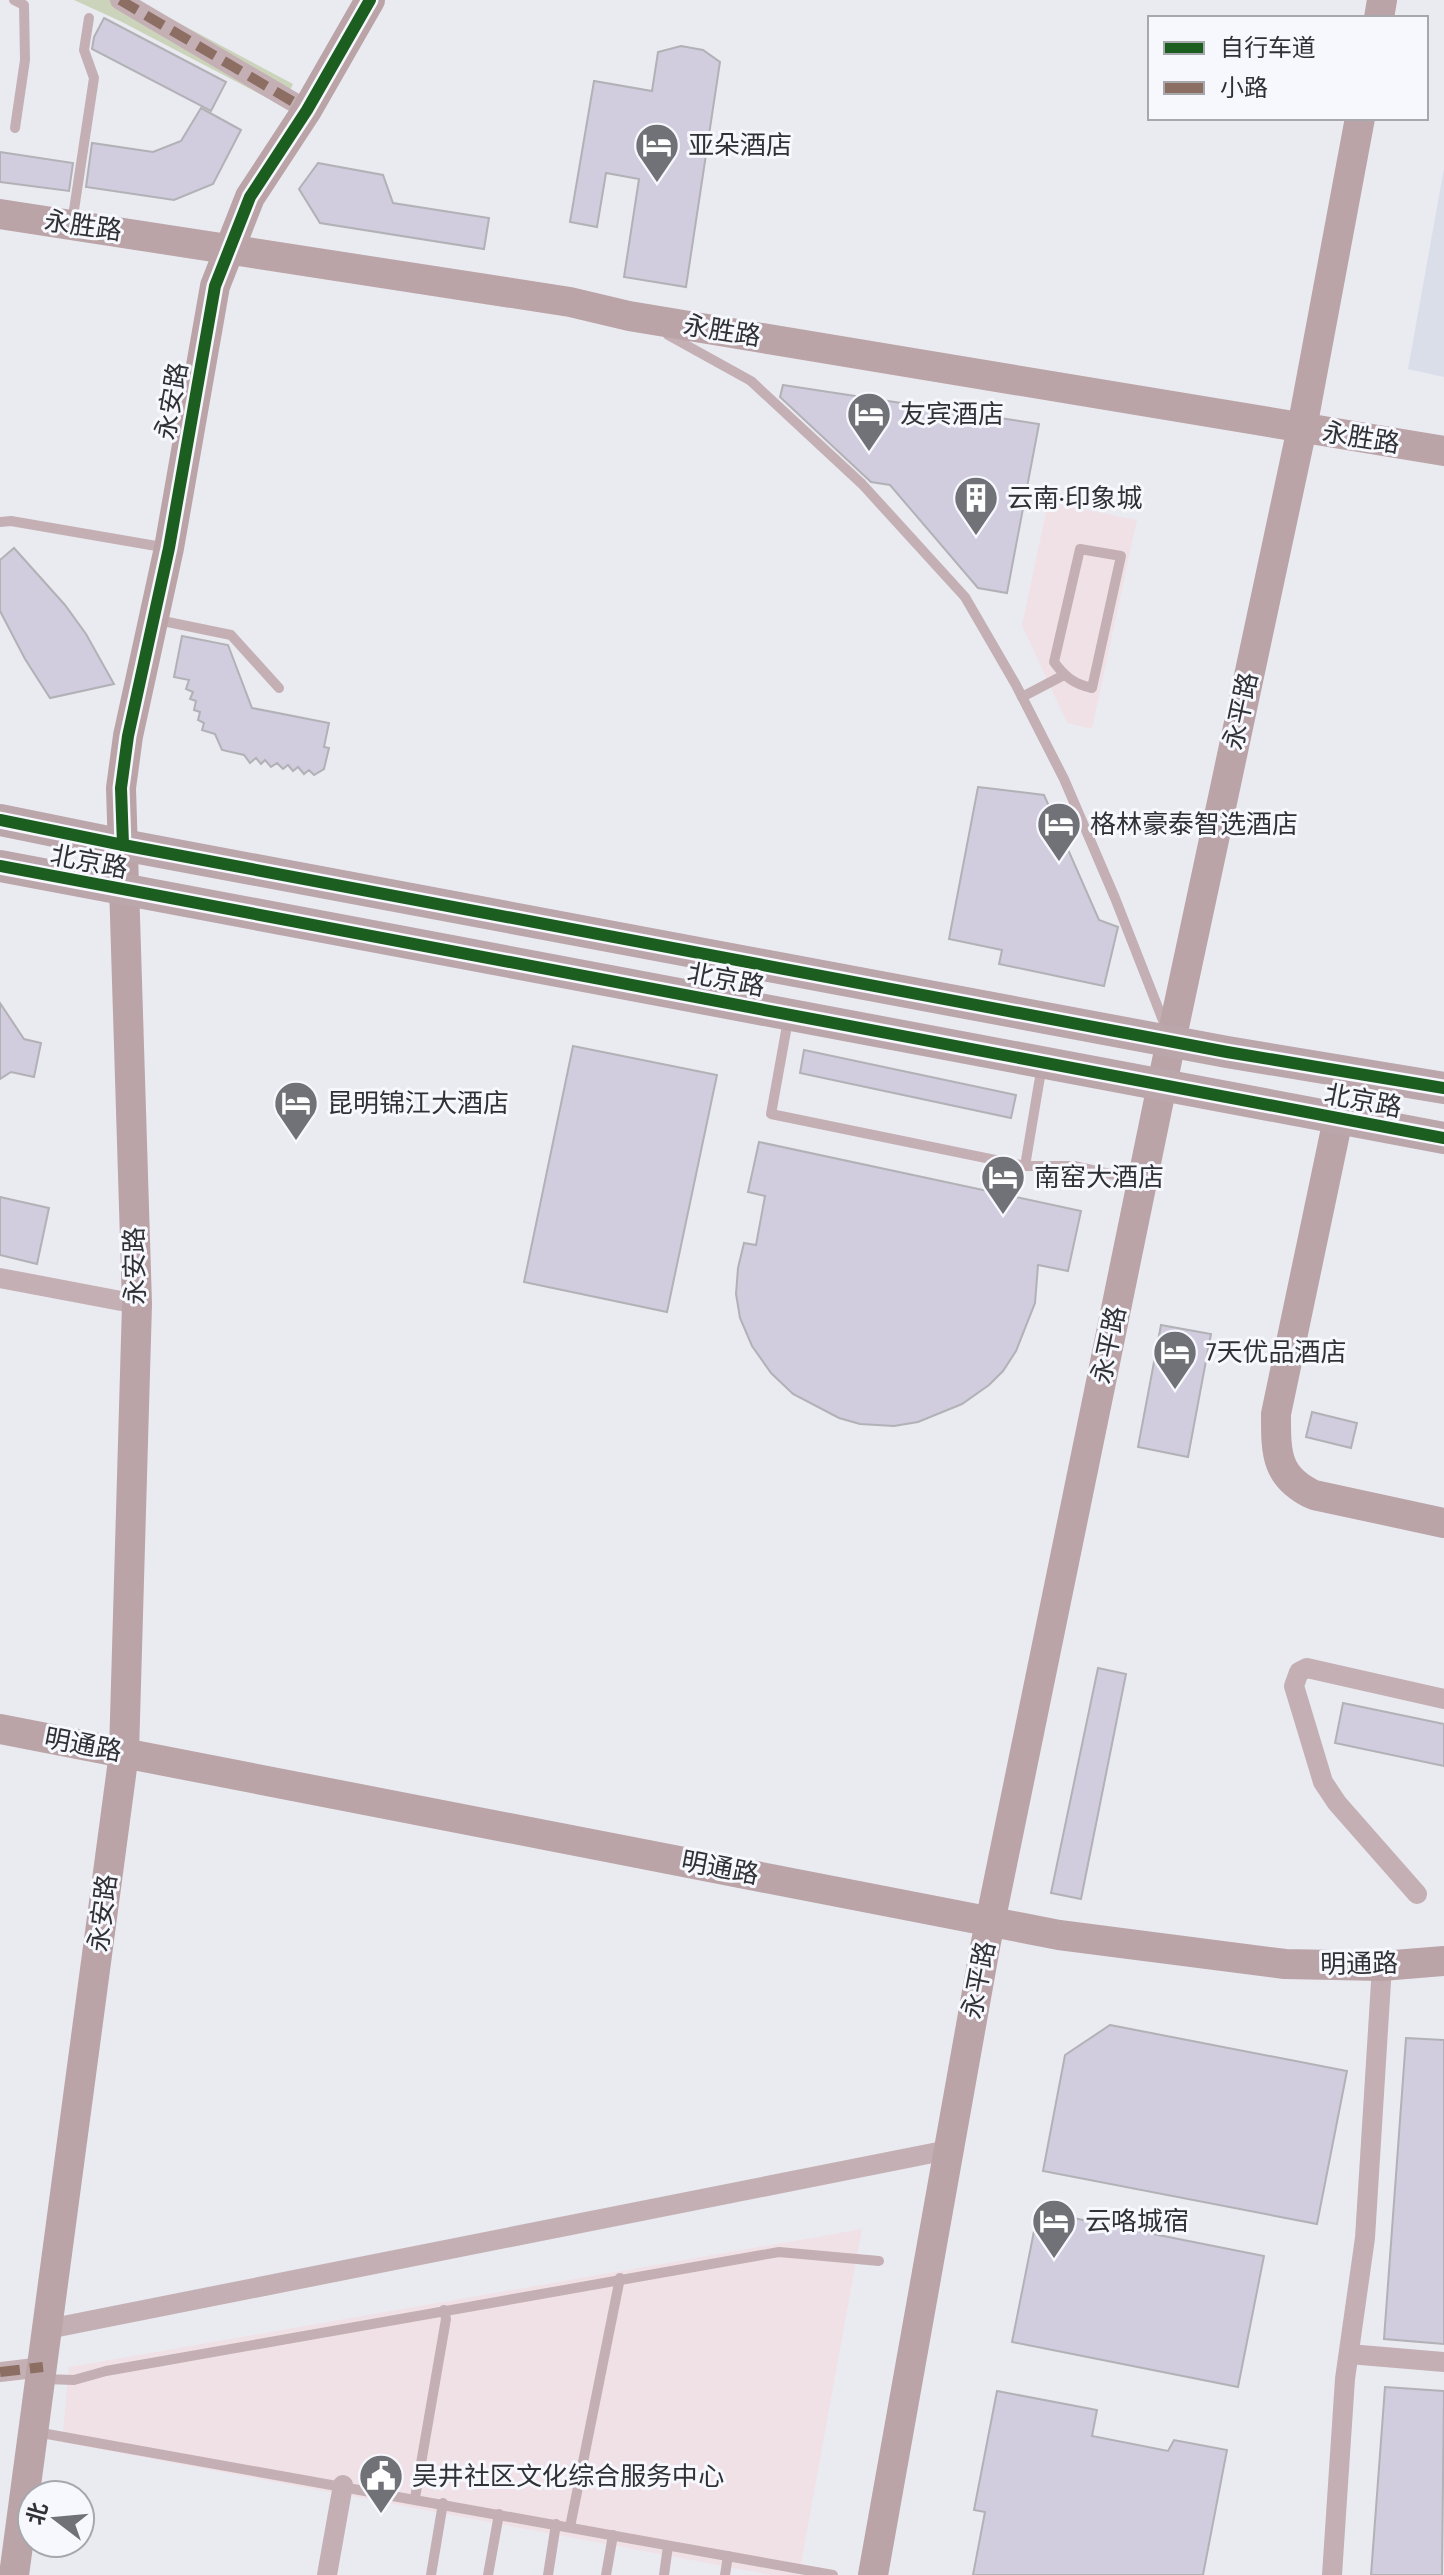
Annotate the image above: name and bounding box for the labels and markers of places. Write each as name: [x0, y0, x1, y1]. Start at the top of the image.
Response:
hotel icon: 亚朵酒店: [633, 121, 681, 184]
place label: 亚朵酒店: [688, 130, 792, 161]
hotel icon: 友宾酒店: [845, 390, 893, 453]
place label: 友宾酒店: [900, 399, 1004, 430]
building icon: 云南·印象城: [952, 474, 1000, 537]
place label: 云南·印象城: [1007, 483, 1143, 514]
hotel icon: 格林豪泰智选酒店: [1035, 800, 1083, 863]
place label: 格林豪泰智选酒店: [1090, 809, 1298, 840]
hotel icon: 昆明锦江大酒店: [272, 1079, 320, 1142]
place label: 昆明锦江大酒店: [327, 1088, 509, 1119]
hotel icon: 南窑大酒店: [979, 1153, 1027, 1216]
place label: 南窑大酒店: [1034, 1162, 1164, 1193]
hotel icon: 7天优品酒店: [1151, 1328, 1199, 1391]
place label: 7天优品酒店: [1206, 1337, 1347, 1368]
hotel icon: 云咯城宿: [1030, 2197, 1078, 2260]
place label: 云咯城宿: [1085, 2206, 1189, 2237]
public building icon: 吴井社区文化综合服务中心: [357, 2452, 405, 2515]
place label: 吴井社区文化综合服务中心: [412, 2461, 724, 2492]

